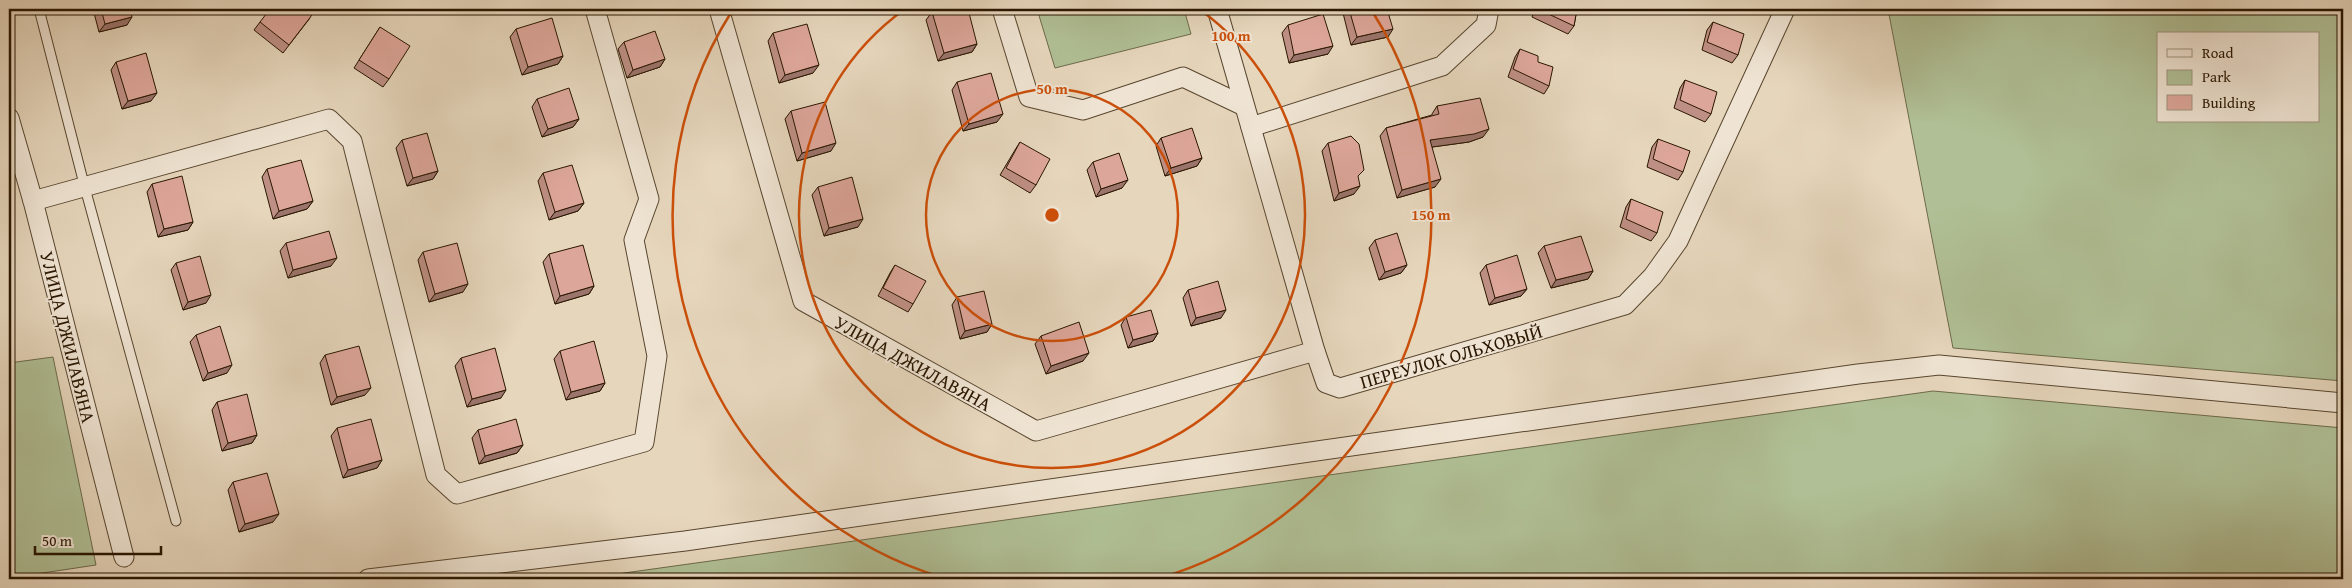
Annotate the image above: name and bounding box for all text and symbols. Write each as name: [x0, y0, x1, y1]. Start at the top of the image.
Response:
text: 100 m: [1211, 25, 1251, 46]
legend: [2157, 32, 2320, 122]
text: Road: [2202, 42, 2233, 63]
text: Park: [2202, 66, 2231, 87]
text: 50 m: [1036, 78, 1068, 99]
text: Building: [2202, 92, 2256, 113]
text: 150 m: [1411, 204, 1451, 225]
centre of rings: [1043, 206, 1061, 224]
street label: УЛИЦА ДЖИЛАВЯНА: [33, 248, 103, 426]
street label: УЛИЦА ДЖИЛАВЯНА: [829, 308, 997, 418]
street label: ПЕРЕУЛОК ОЛЬХОВЫЙ: [1357, 317, 1546, 395]
scale bar: [35, 523, 161, 555]
text: 50 m: [42, 530, 73, 551]

